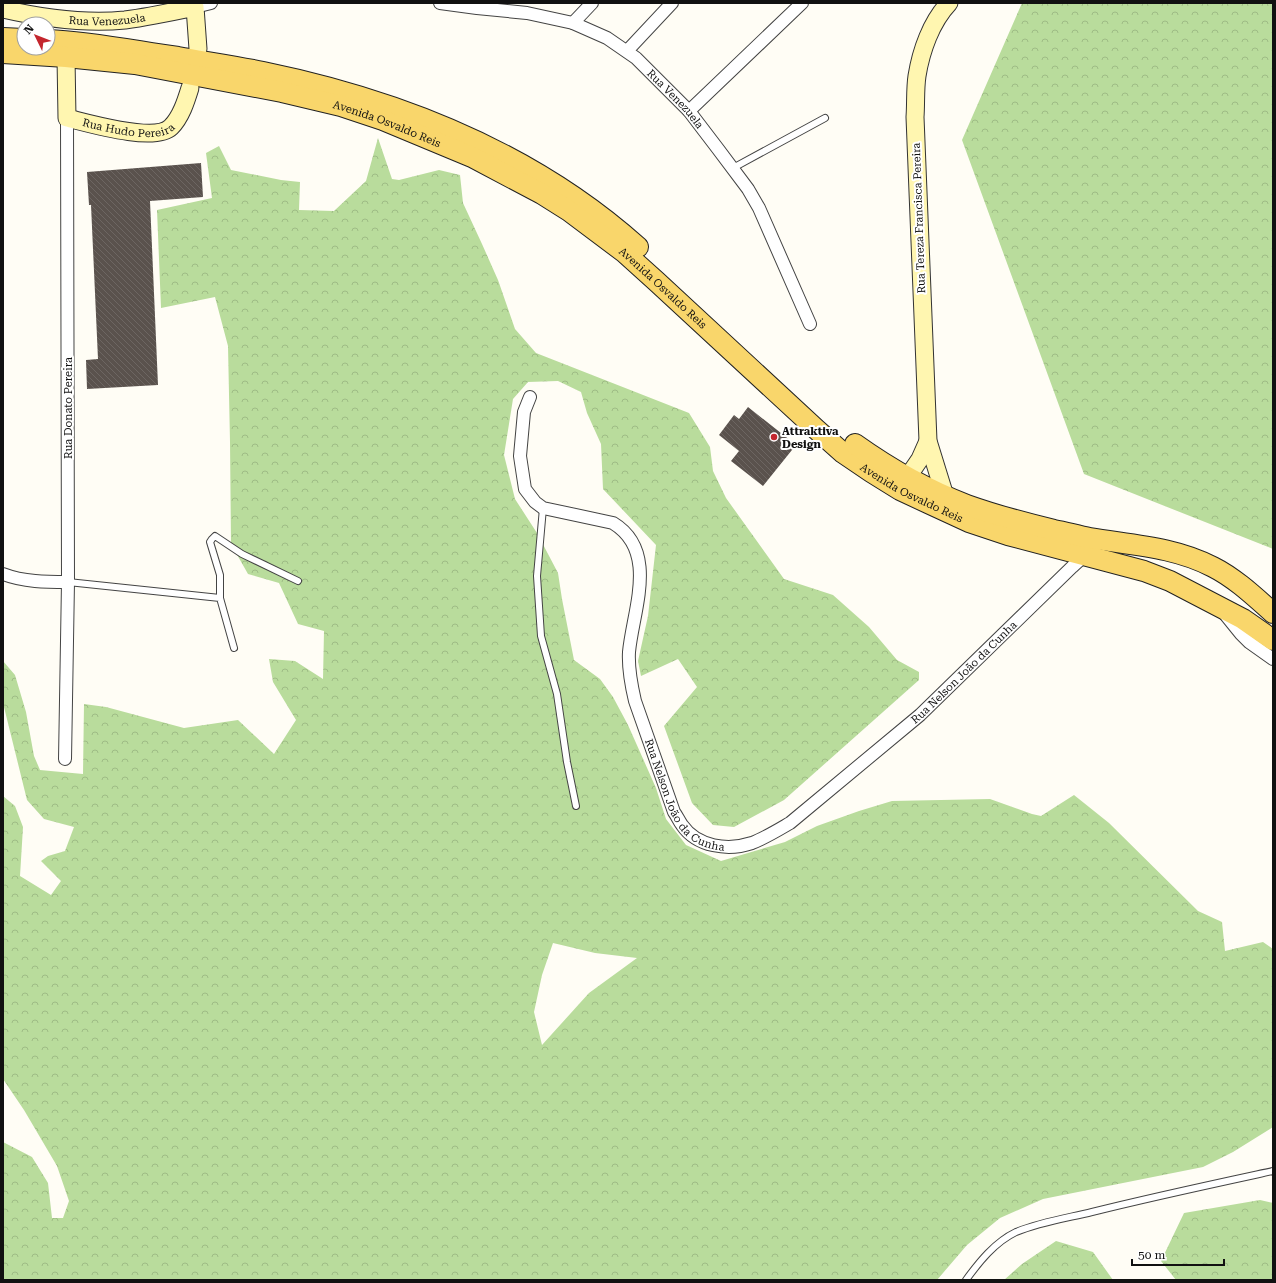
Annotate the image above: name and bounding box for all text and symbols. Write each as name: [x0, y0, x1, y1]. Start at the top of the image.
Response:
street label: Rua Venezuela: [68, 11, 146, 28]
north arrow: [16, 16, 56, 56]
text: N: [21, 22, 37, 37]
street label: Rua Venezuela: [645, 67, 707, 131]
street label: Avenida Osvaldo Reis: [332, 98, 443, 150]
street label: Rua Hudo Pereira: [81, 116, 177, 140]
street label: Rua Tereza Francisca Pereira: [910, 142, 928, 294]
street label: Avenida Osvaldo Reis: [617, 244, 710, 331]
street label: Rua Donato Pereira: [62, 357, 75, 459]
place label: Attraktiva Design: [782, 425, 839, 451]
marker: Attraktiva Design: [769, 432, 779, 442]
street label: Avenida Osvaldo Reis: [858, 460, 965, 525]
street label: Rua Nelson João da Cunha: [908, 618, 1019, 726]
street label: Rua Nelson João da Cunha: [642, 737, 725, 853]
scale bar: [1132, 1241, 1224, 1267]
text: 50 m: [1138, 1248, 1165, 1262]

